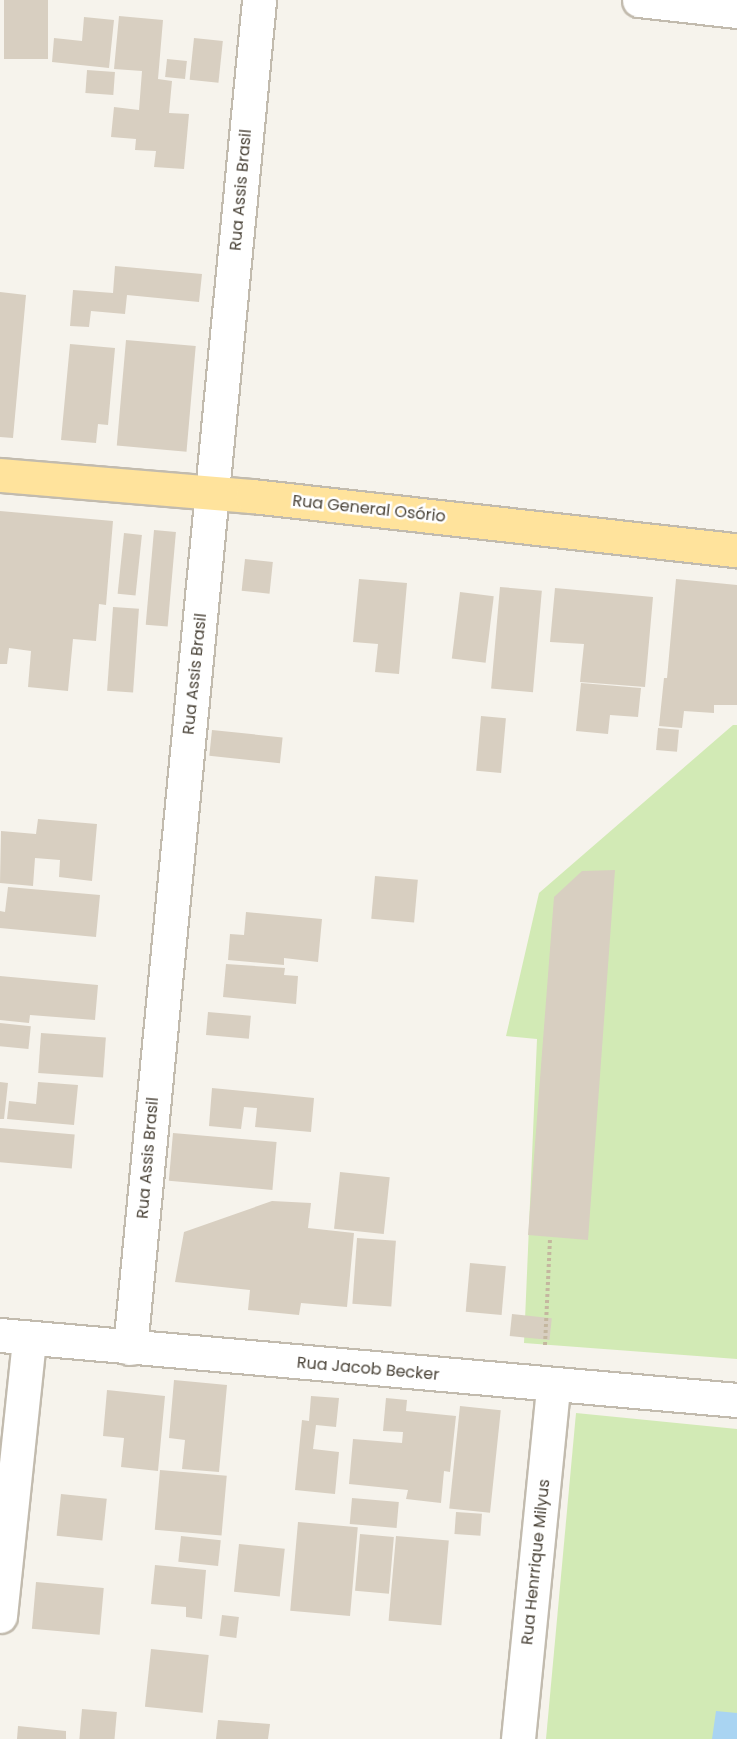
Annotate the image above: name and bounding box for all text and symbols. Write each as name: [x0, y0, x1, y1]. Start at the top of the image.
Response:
street label: Rua Assis Brasil: [226, 128, 256, 252]
street label: Rua General Osório: [291, 491, 447, 527]
street label: Rua Assis Brasil: [179, 612, 211, 736]
street label: Rua Assis Brasil: [133, 1096, 163, 1220]
street label: Rua Jacob Becker: [296, 1353, 440, 1385]
street label: Rua Henrrique Milyus: [518, 1478, 554, 1646]

